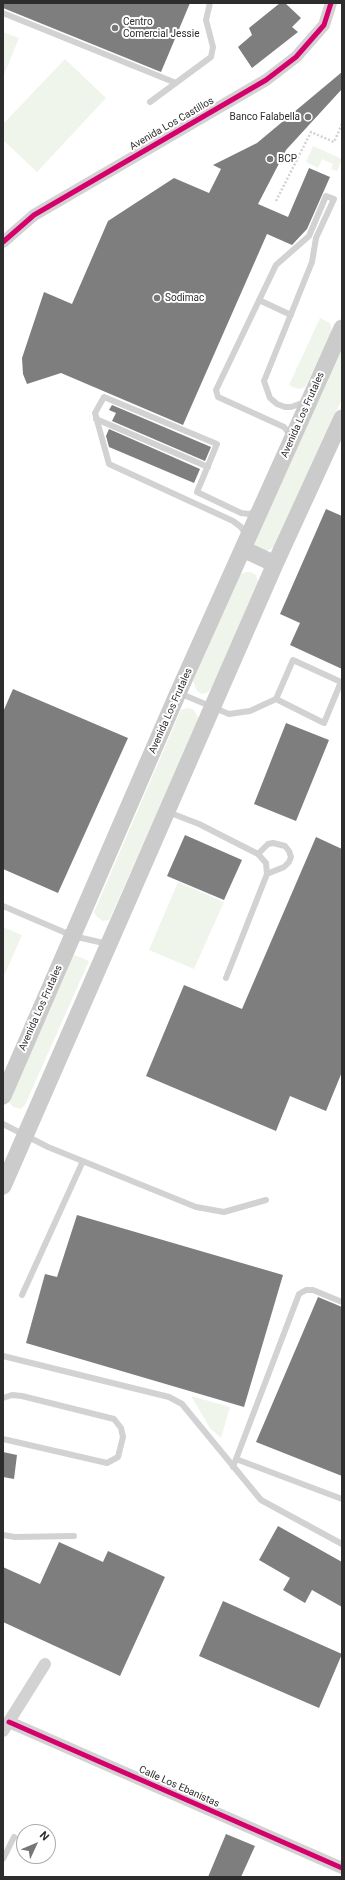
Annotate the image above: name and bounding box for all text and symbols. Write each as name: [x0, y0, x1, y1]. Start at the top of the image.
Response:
place label: Centro Comercial Jessie: [123, 16, 199, 40]
marker: Centro Comercial Jessie: [110, 23, 120, 33]
street label: Avenida Los Castillos: [128, 95, 216, 153]
place label: Banco Falabella: [229, 111, 300, 123]
marker: Banco Falabella: [303, 112, 313, 122]
place label: BCP: [278, 153, 297, 165]
marker: BCP: [265, 154, 275, 164]
place label: Sodimac: [165, 292, 204, 304]
marker: Sodimac: [152, 293, 162, 303]
street label: Avenida Los Frutales: [279, 370, 327, 460]
street label: Avenida Los Frutales: [147, 666, 195, 756]
street label: Avenida Los Frutales: [17, 963, 65, 1053]
street label: Calle Los Ebanistas: [137, 1764, 221, 1810]
north arrow: [16, 1824, 56, 1864]
text: N: [37, 1829, 52, 1843]

